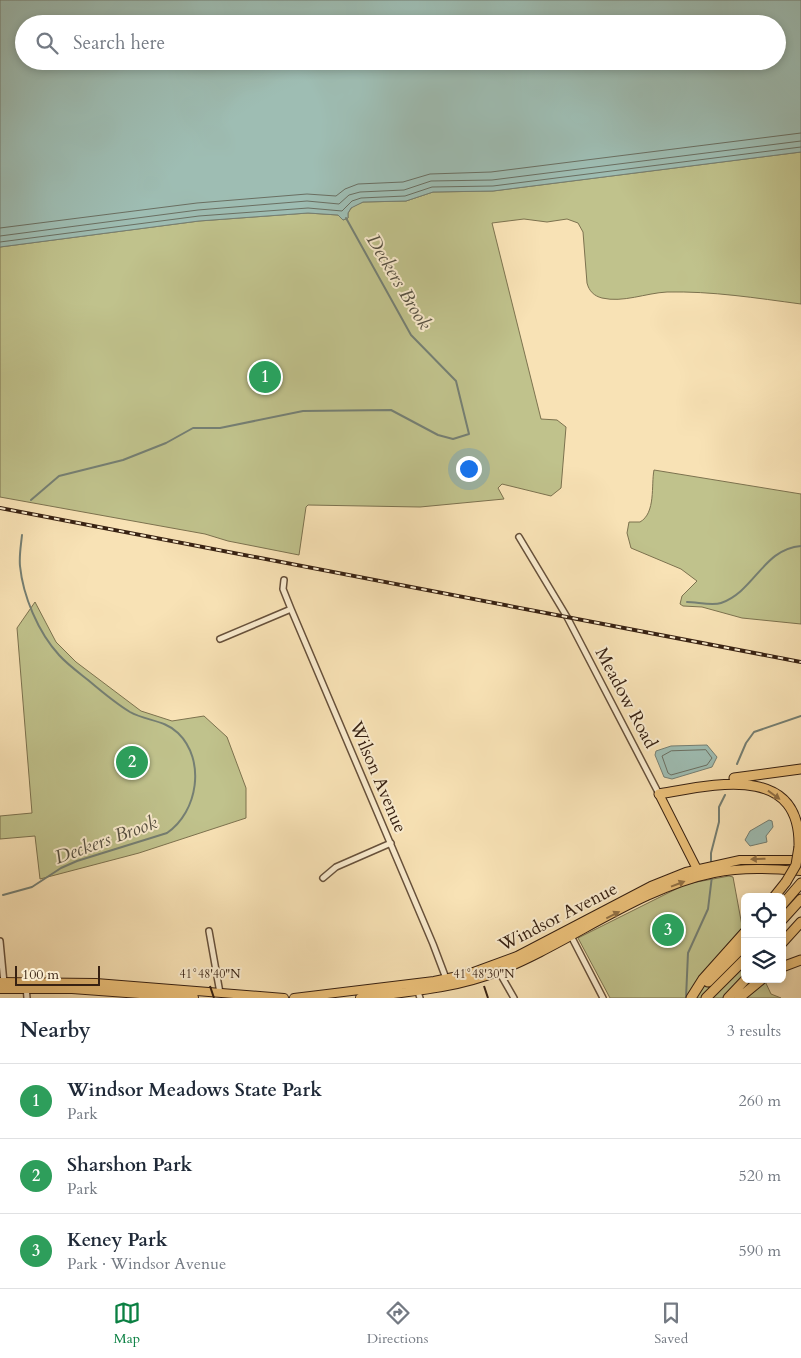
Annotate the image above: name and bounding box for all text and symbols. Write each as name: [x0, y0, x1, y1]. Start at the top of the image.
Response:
search box: [15, 15, 786, 70]
icon: search: [33, 29, 61, 57]
text: Search here: [73, 30, 165, 56]
water label: Deckers Brook: [360, 229, 438, 335]
pin: 1: [249, 358, 281, 396]
your location: [456, 456, 482, 482]
street label: Meadow Road: [589, 643, 663, 753]
street label: Wilson Avenue: [343, 717, 413, 837]
pin: 2: [116, 743, 148, 781]
one-way arrow: [767, 790, 781, 800]
water label: Deckers Brook: [51, 809, 161, 871]
one-way arrow: [750, 855, 766, 863]
street label: Windsor Avenue: [493, 876, 622, 958]
one-way arrow: [670, 880, 685, 887]
map controls: [741, 893, 786, 983]
button: locate: [741, 893, 786, 938]
one-way arrow: [606, 911, 620, 919]
pin: 3: [652, 911, 684, 949]
button: layers: [741, 938, 786, 983]
scale bar: [15, 963, 100, 986]
text: 100 m: [22, 965, 59, 984]
text: 41°48'40"N: [180, 966, 241, 982]
text: 41°48'30"N: [454, 966, 515, 982]
text: Nearby: [20, 1016, 91, 1045]
text: 3 results: [727, 1020, 781, 1042]
text: Windsor Meadows State Park: [67, 1077, 322, 1103]
text: 1: [32, 1090, 40, 1112]
text: 260 m: [739, 1090, 781, 1112]
text: Park: [67, 1103, 98, 1125]
text: Sharshon Park: [67, 1152, 192, 1178]
text: 2: [32, 1165, 40, 1187]
text: 520 m: [739, 1165, 781, 1187]
text: Park: [67, 1178, 98, 1200]
text: Keney Park: [67, 1227, 168, 1253]
text: 3: [32, 1240, 40, 1262]
text: 590 m: [739, 1240, 781, 1262]
text: Park · Windsor Avenue: [67, 1253, 226, 1275]
tab: Map: [113, 1299, 141, 1348]
tab: Directions: [367, 1299, 428, 1348]
tab: Saved: [654, 1299, 688, 1348]

